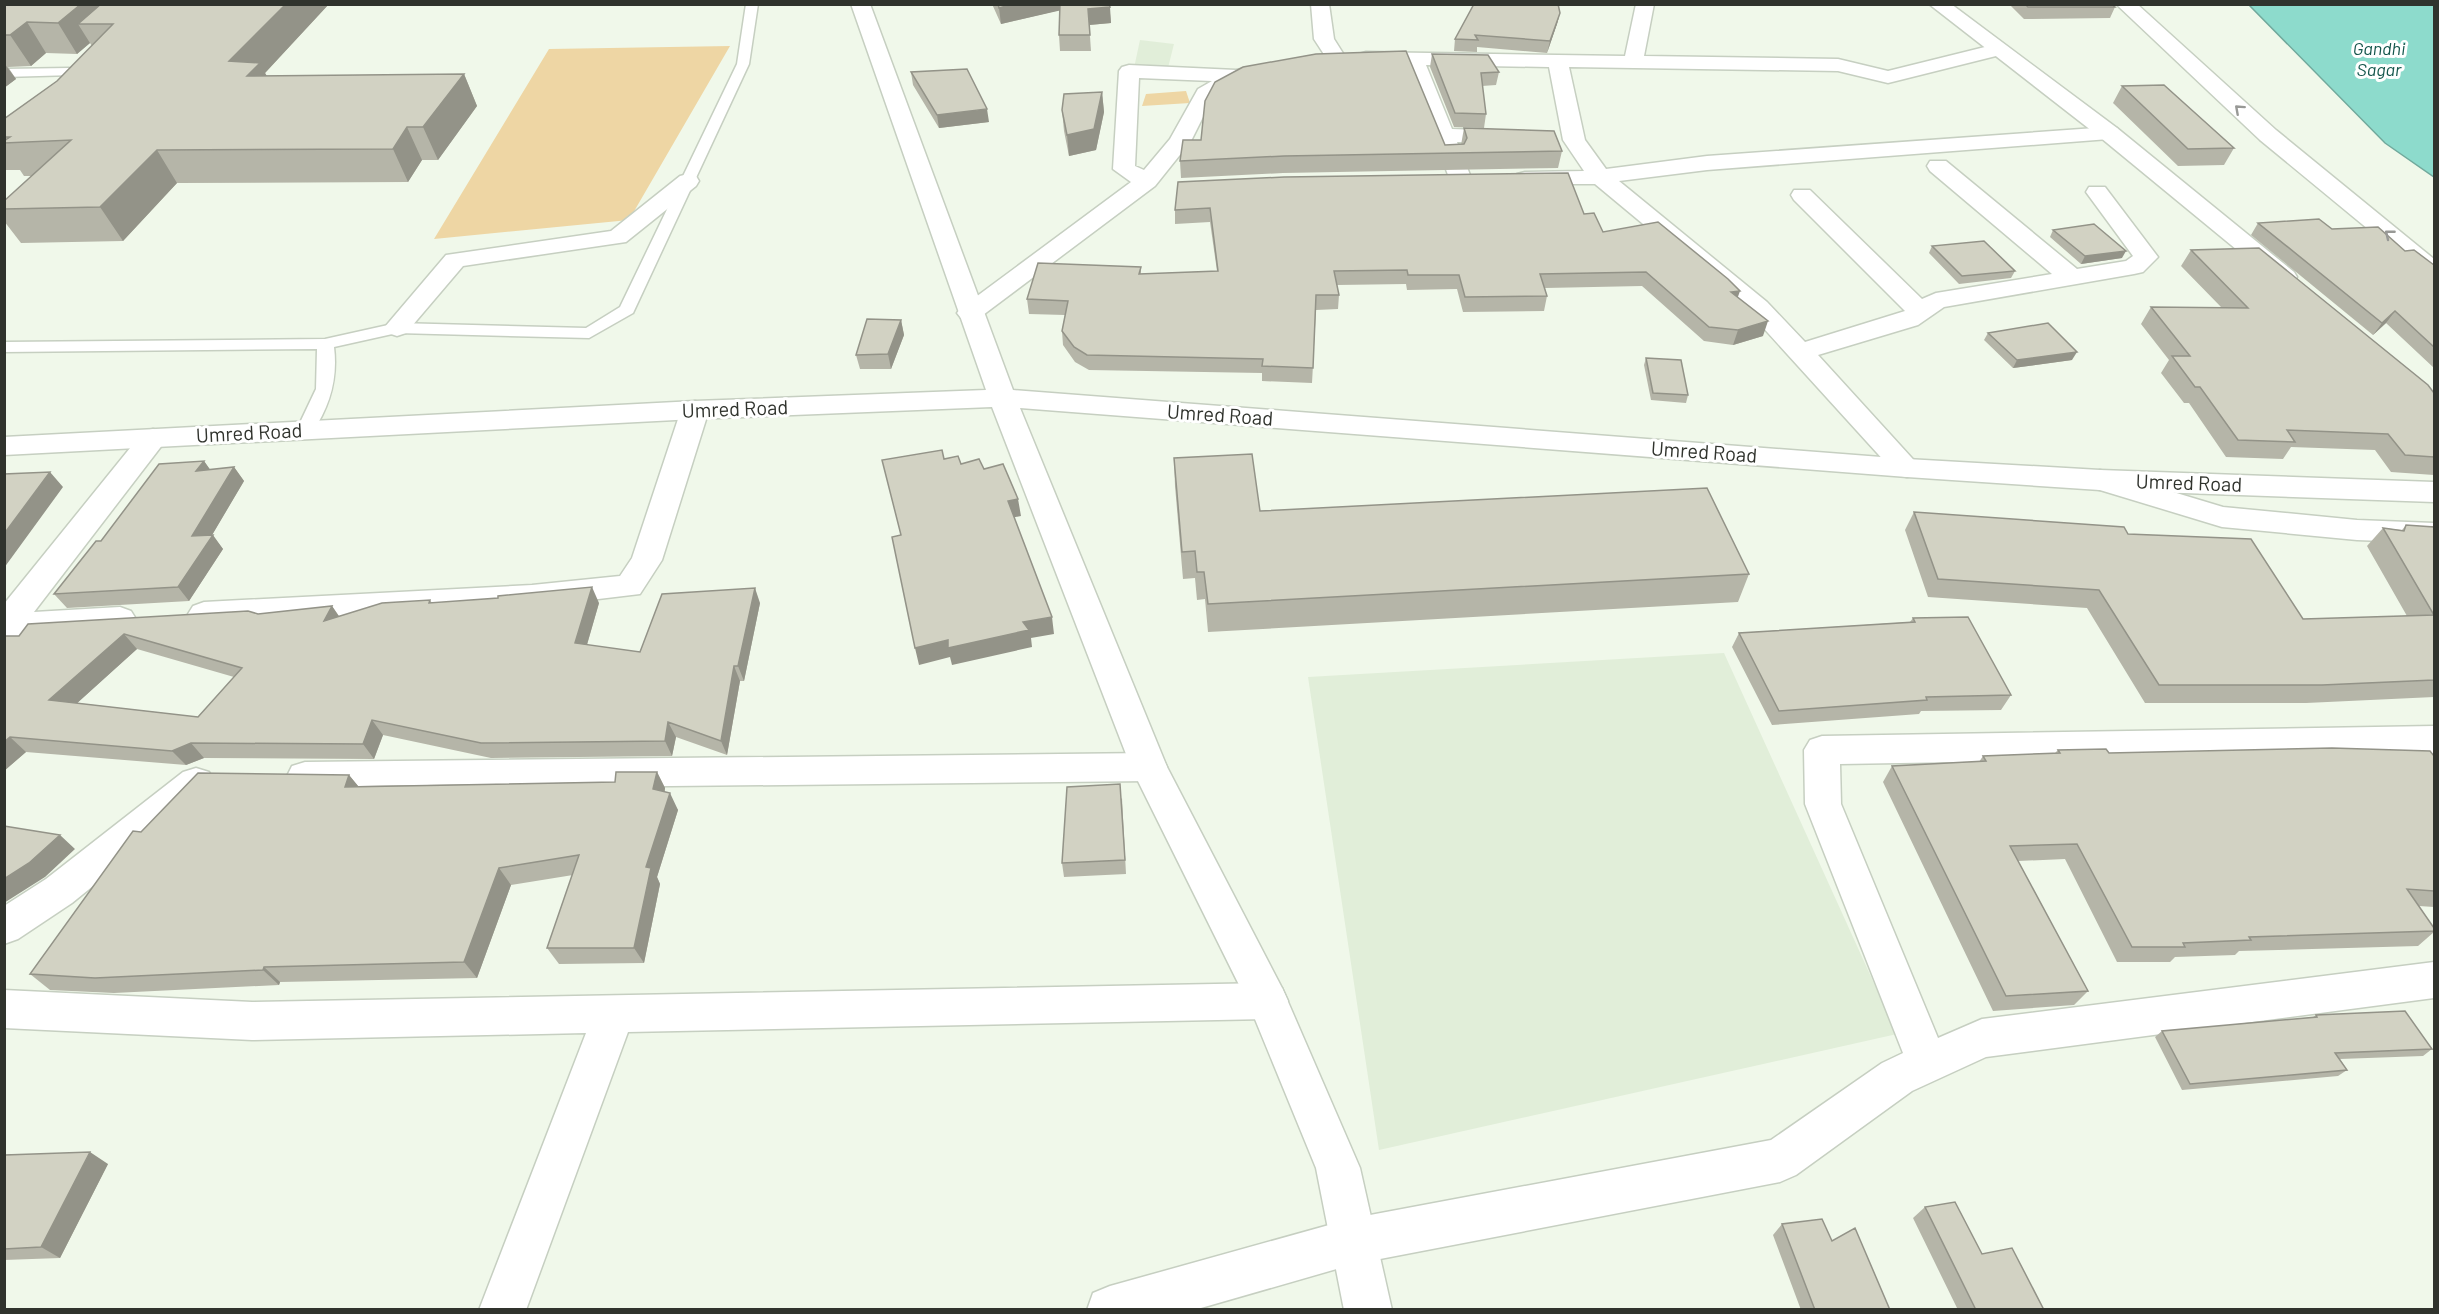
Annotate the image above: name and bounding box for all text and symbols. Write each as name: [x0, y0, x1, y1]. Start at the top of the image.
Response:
water label: Gandhi Sagar: [2353, 37, 2406, 80]
one-way arrow: [2235, 106, 2246, 117]
one-way arrow: [2385, 230, 2396, 241]
street label: Umred Road: [681, 394, 789, 422]
street label: Umred Road: [1166, 398, 1274, 430]
street label: Umred Road: [195, 417, 303, 447]
street label: Umred Road: [1650, 435, 1758, 467]
street label: Umred Road: [2135, 468, 2243, 496]

